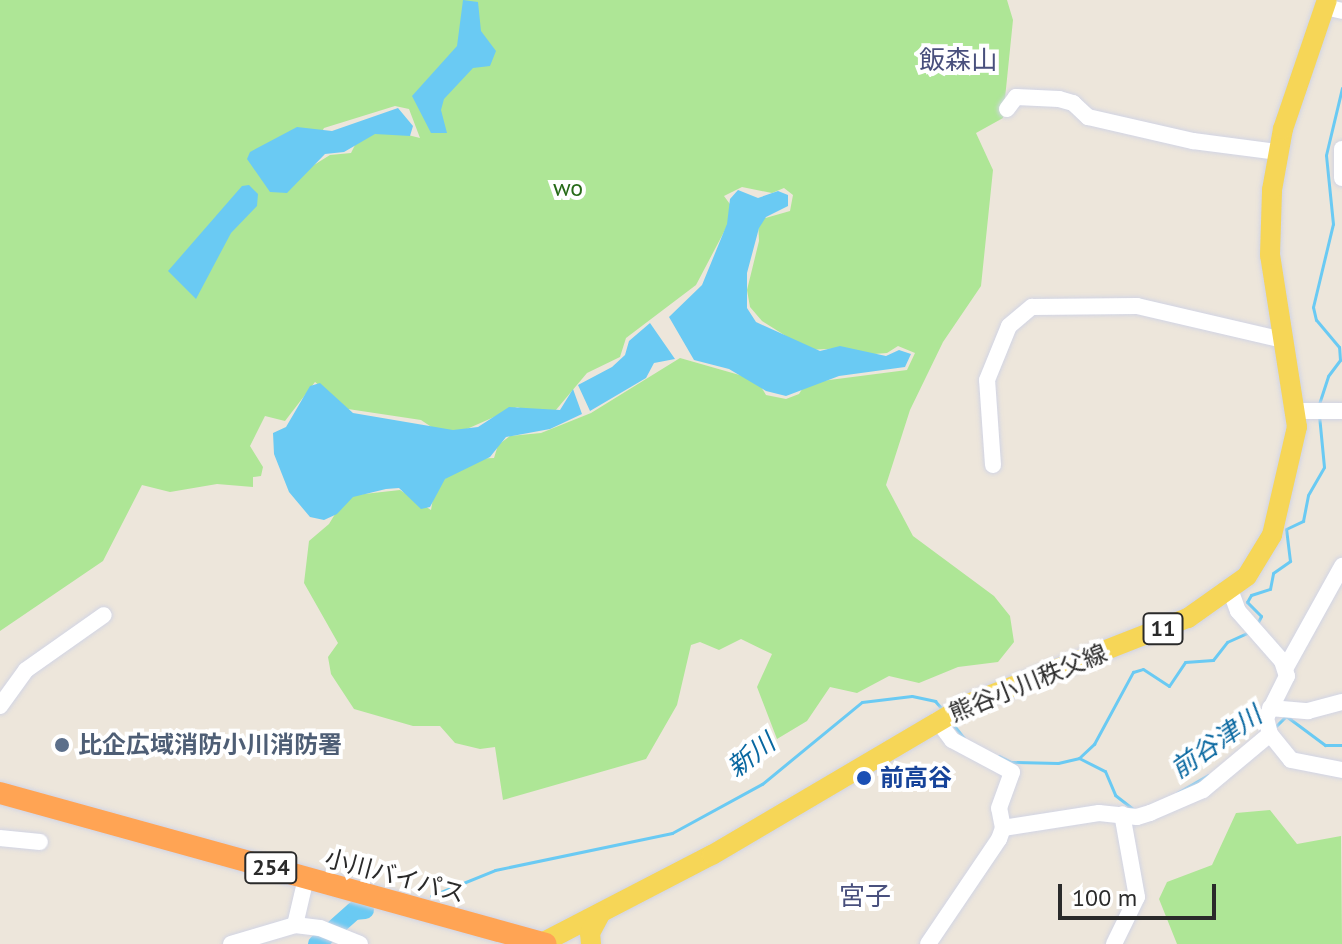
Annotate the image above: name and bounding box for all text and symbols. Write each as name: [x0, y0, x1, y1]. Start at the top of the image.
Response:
district label: 飯森山: [919, 44, 997, 76]
park label: wo: [553, 174, 583, 202]
road number: 11: [1141, 611, 1185, 647]
street label: 熊谷小川秩父線: [945, 638, 1111, 728]
water label: 前谷津川: [1164, 699, 1268, 785]
water label: 新川: [721, 727, 781, 783]
place label: 比企広域消防小川消防署: [78, 731, 342, 759]
marker: 比企広域消防小川消防署: [53, 736, 71, 754]
place label: 前高谷: [880, 764, 952, 792]
marker: 前高谷: [855, 769, 873, 787]
street label: 小川バイパス: [322, 843, 468, 909]
road number: 254: [243, 850, 299, 886]
scale bar: [1062, 868, 1220, 918]
district label: 宮子: [839, 880, 891, 912]
text: 100 m: [1072, 882, 1137, 913]

